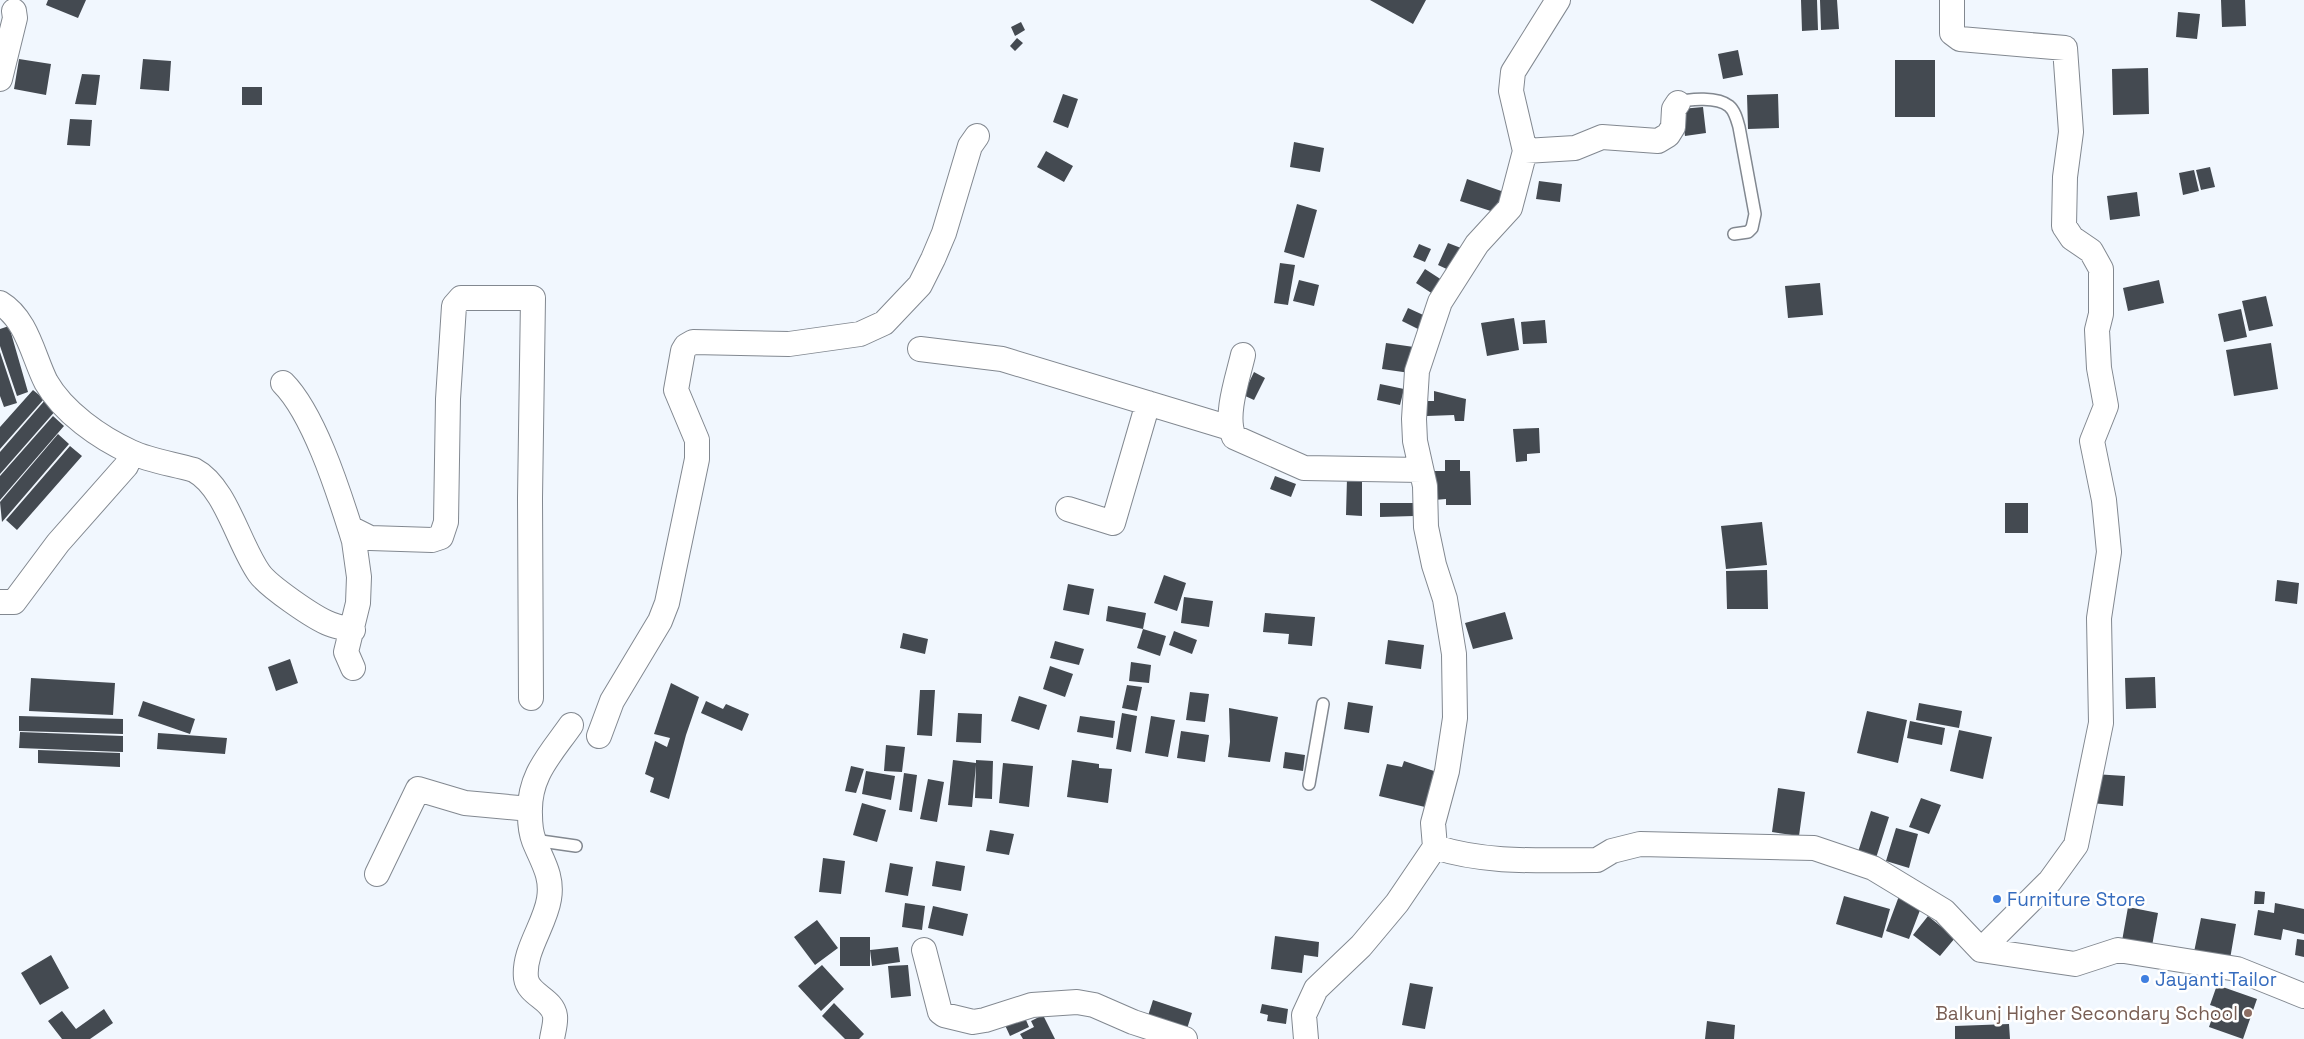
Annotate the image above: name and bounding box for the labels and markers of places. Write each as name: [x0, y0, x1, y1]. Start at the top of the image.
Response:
place label: Furniture Store: [2007, 887, 2146, 912]
marker: Furniture Store: [1991, 893, 2003, 905]
place label: Jayanti Tailor: [2155, 967, 2277, 992]
marker: Jayanti Tailor: [2139, 973, 2151, 985]
place label: Balkunj Higher Secondary School: [1935, 1001, 2238, 1026]
marker: Balkunj Higher Secondary School: [2242, 1007, 2254, 1019]

